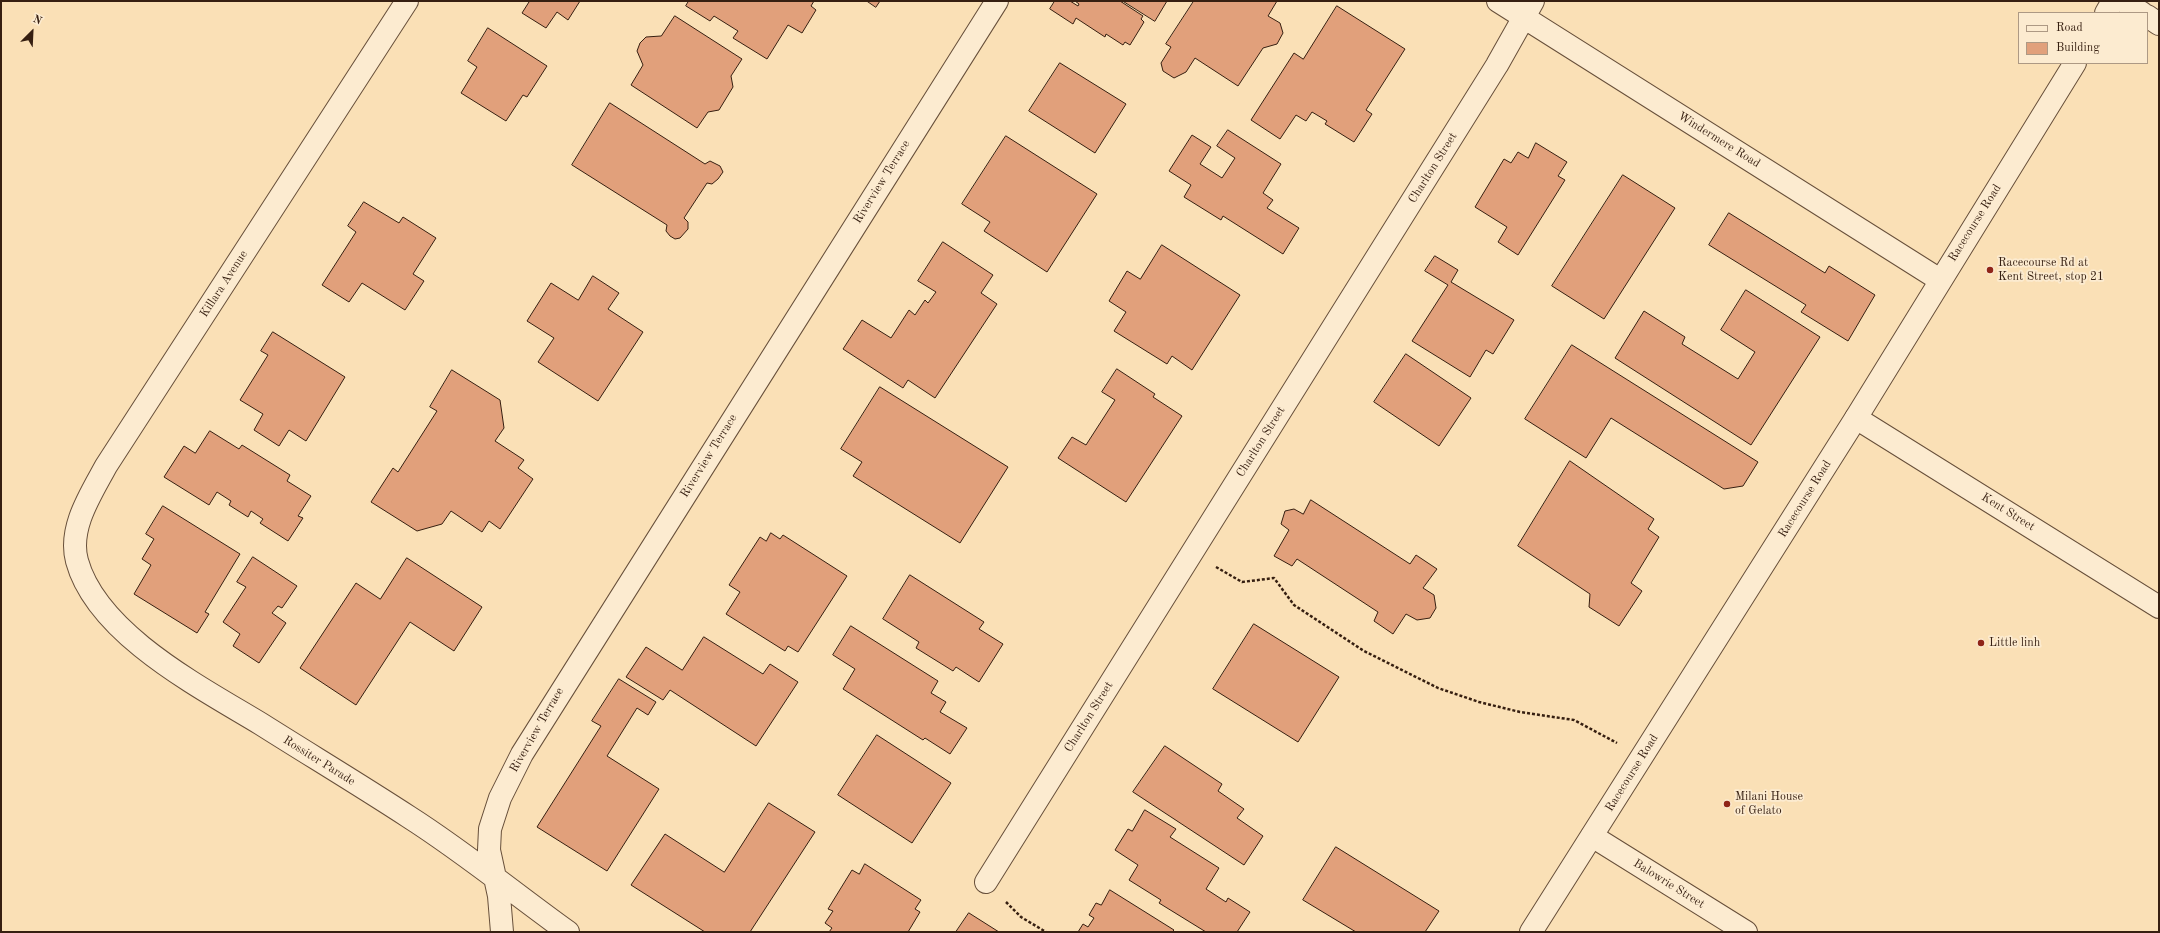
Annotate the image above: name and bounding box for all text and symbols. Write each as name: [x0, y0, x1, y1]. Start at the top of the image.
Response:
north arrow: [12, 12, 52, 52]
legend: [2018, 12, 2148, 64]
text: N: [31, 14, 43, 27]
text: Road: [2056, 22, 2083, 34]
text: Building: [2056, 42, 2100, 54]
street label: Windermere Road: [1675, 109, 1763, 171]
street label: Charlton Street: [1406, 130, 1460, 206]
street label: Riverview Terrace: [851, 138, 913, 226]
street label: Racecourse Road: [1945, 182, 2005, 264]
street label: Killara Avenue: [197, 248, 251, 320]
place label: Racecourse Rd at Kent Street, stop 21: [1998, 256, 2104, 284]
marker: Racecourse Rd at Kent Street, stop 21: [1985, 265, 1995, 275]
street label: Charlton Street: [1234, 404, 1288, 480]
street label: Riverview Terrace: [678, 412, 740, 500]
street label: Racecourse Road: [1775, 458, 1835, 540]
street label: Kent Street: [1979, 490, 2037, 534]
place label: Little linh: [1989, 636, 2040, 650]
marker: Little linh: [1976, 638, 1986, 648]
street label: Charlton Street: [1062, 679, 1116, 755]
street label: Riverview Terrace: [507, 685, 567, 775]
street label: Racecourse Road: [1602, 732, 1662, 814]
street label: Rossiter Parade: [280, 733, 358, 789]
place label: Milani House of Gelato: [1735, 790, 1803, 818]
marker: Milani House of Gelato: [1722, 799, 1732, 809]
street label: Balowrie Street: [1631, 856, 1707, 912]

